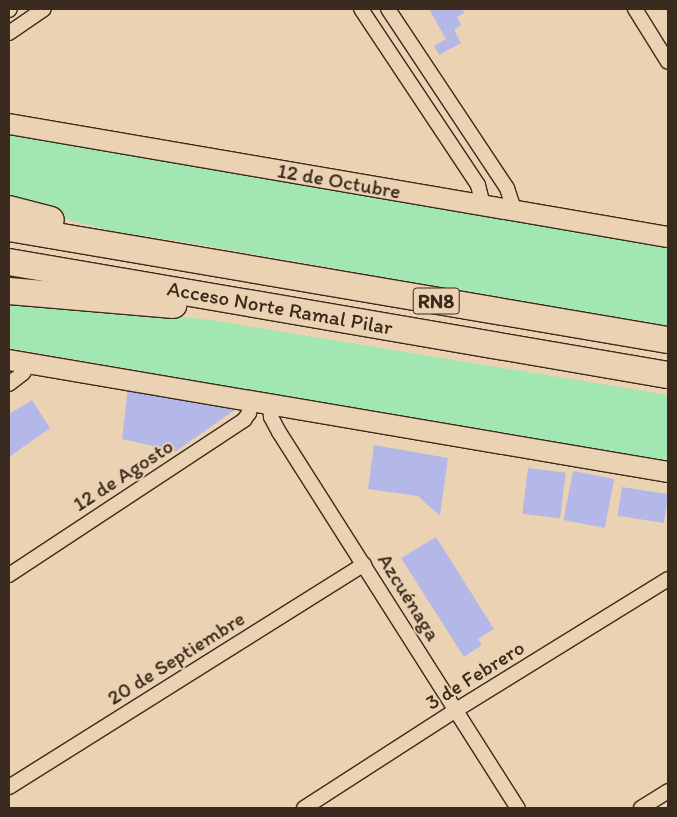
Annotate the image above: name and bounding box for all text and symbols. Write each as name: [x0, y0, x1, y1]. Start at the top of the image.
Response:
street label: 12 de Octubre: [275, 158, 403, 204]
street label: Acceso Norte Ramal Pilar: [166, 276, 394, 340]
road number: RN8: [412, 284, 460, 318]
street label: 12 de Agosto: [68, 433, 178, 517]
street label: Azcuénaga: [372, 549, 446, 645]
street label: 20 de Septiembre: [102, 606, 250, 710]
street label: 3 de Febrero: [422, 635, 528, 715]

